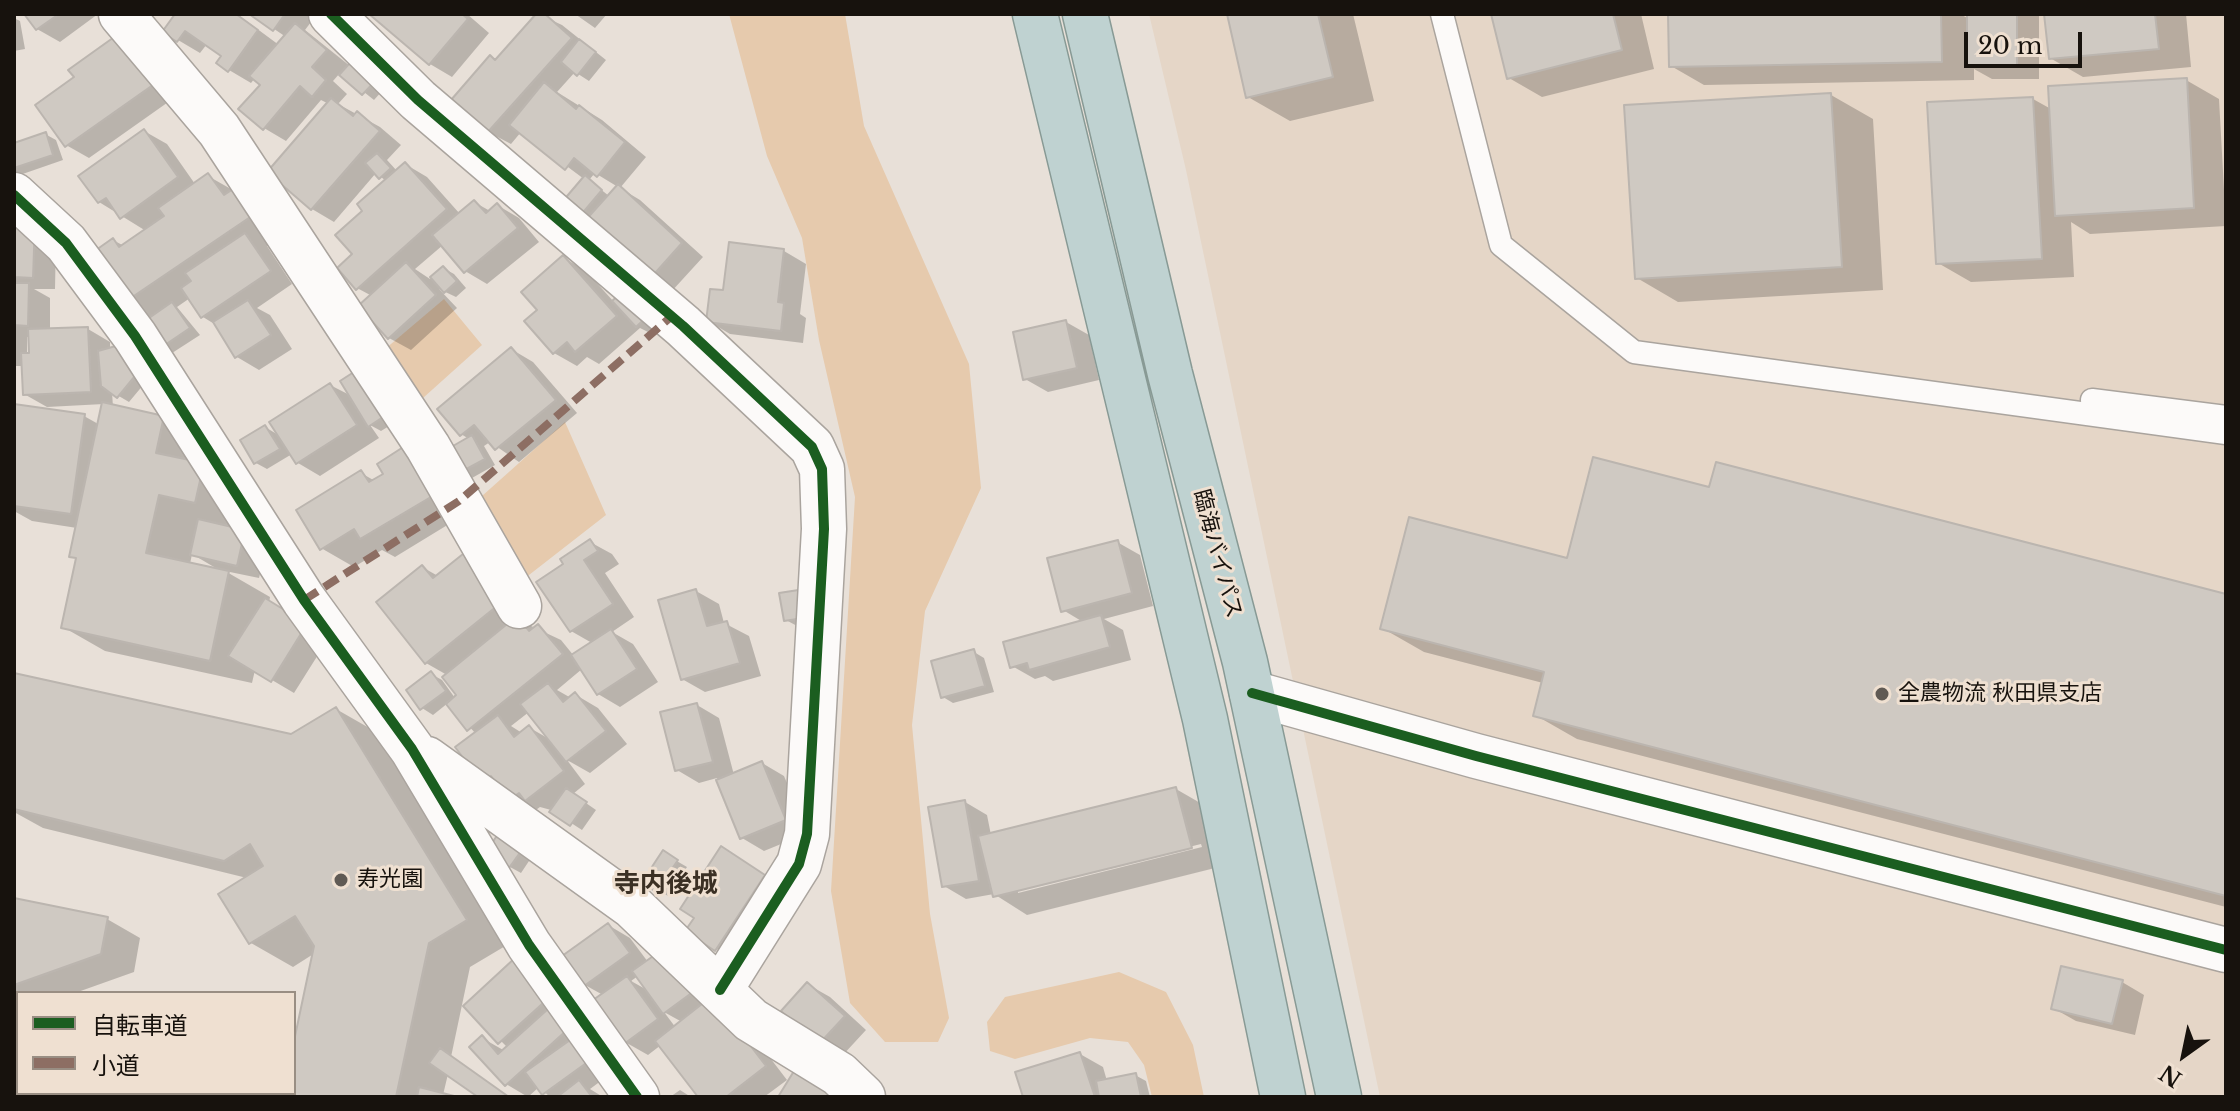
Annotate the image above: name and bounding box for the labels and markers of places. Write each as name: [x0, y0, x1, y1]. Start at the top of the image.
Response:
place label: 全農物流 秋田県支店: [1898, 681, 2102, 707]
marker: 全農物流 秋田県支店: [1873, 685, 1891, 703]
place label: 寿光園: [357, 867, 423, 893]
marker: 寿光園: [332, 871, 350, 889]

